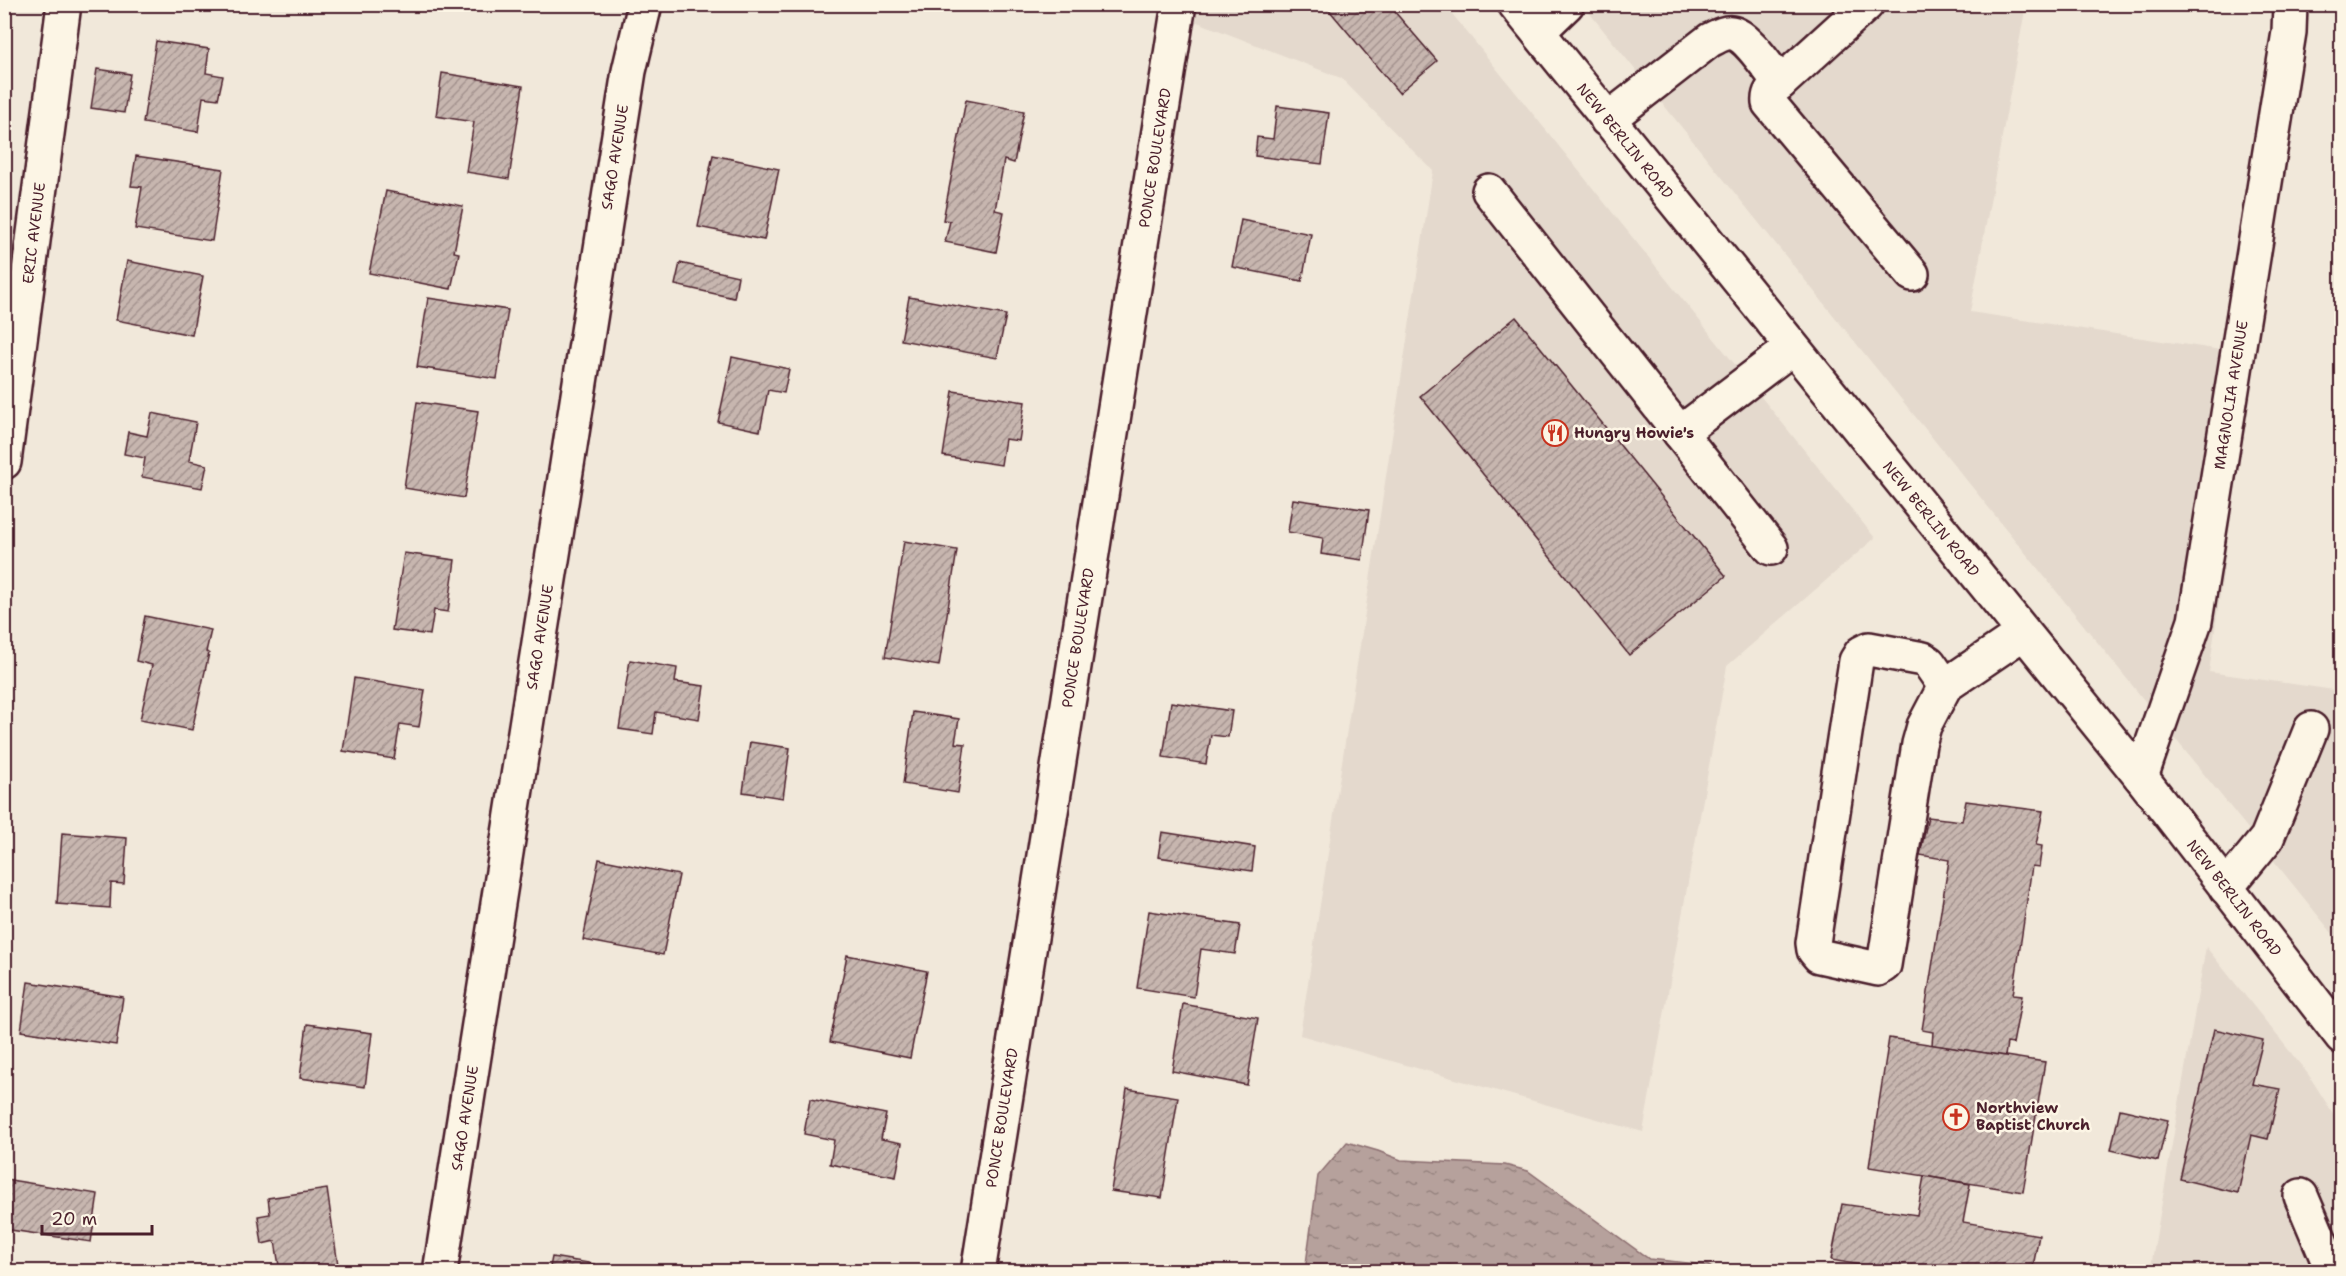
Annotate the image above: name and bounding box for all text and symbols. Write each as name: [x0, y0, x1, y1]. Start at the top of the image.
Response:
street label: NEW BERLIN ROAD: [1572, 79, 1678, 203]
street label: PONCE BOULEVARD: [1134, 87, 1176, 229]
street label: SAGO AVENUE: [597, 103, 633, 211]
street label: ERIC AVENUE: [18, 181, 50, 285]
street label: MAGNOLIA AVENUE: [2209, 319, 2253, 471]
restaurant icon: Hungry Howie's: [1540, 418, 1570, 448]
place label: Hungry Howie's: [1574, 423, 1694, 443]
street label: NEW BERLIN ROAD: [1878, 457, 1984, 581]
street label: PONCE BOULEVARD: [1057, 567, 1099, 709]
street label: SAGO AVENUE: [522, 583, 558, 691]
street label: NEW BERLIN ROAD: [2182, 835, 2286, 961]
street label: PONCE BOULEVARD: [981, 1047, 1023, 1189]
street label: SAGO AVENUE: [447, 1064, 483, 1172]
place label: Northview Baptist Church: [1976, 1098, 2090, 1135]
church icon: Northview Baptist Church: [1941, 1102, 1971, 1132]
scale bar: [42, 1198, 152, 1236]
text: 20 m: [51, 1207, 97, 1231]

